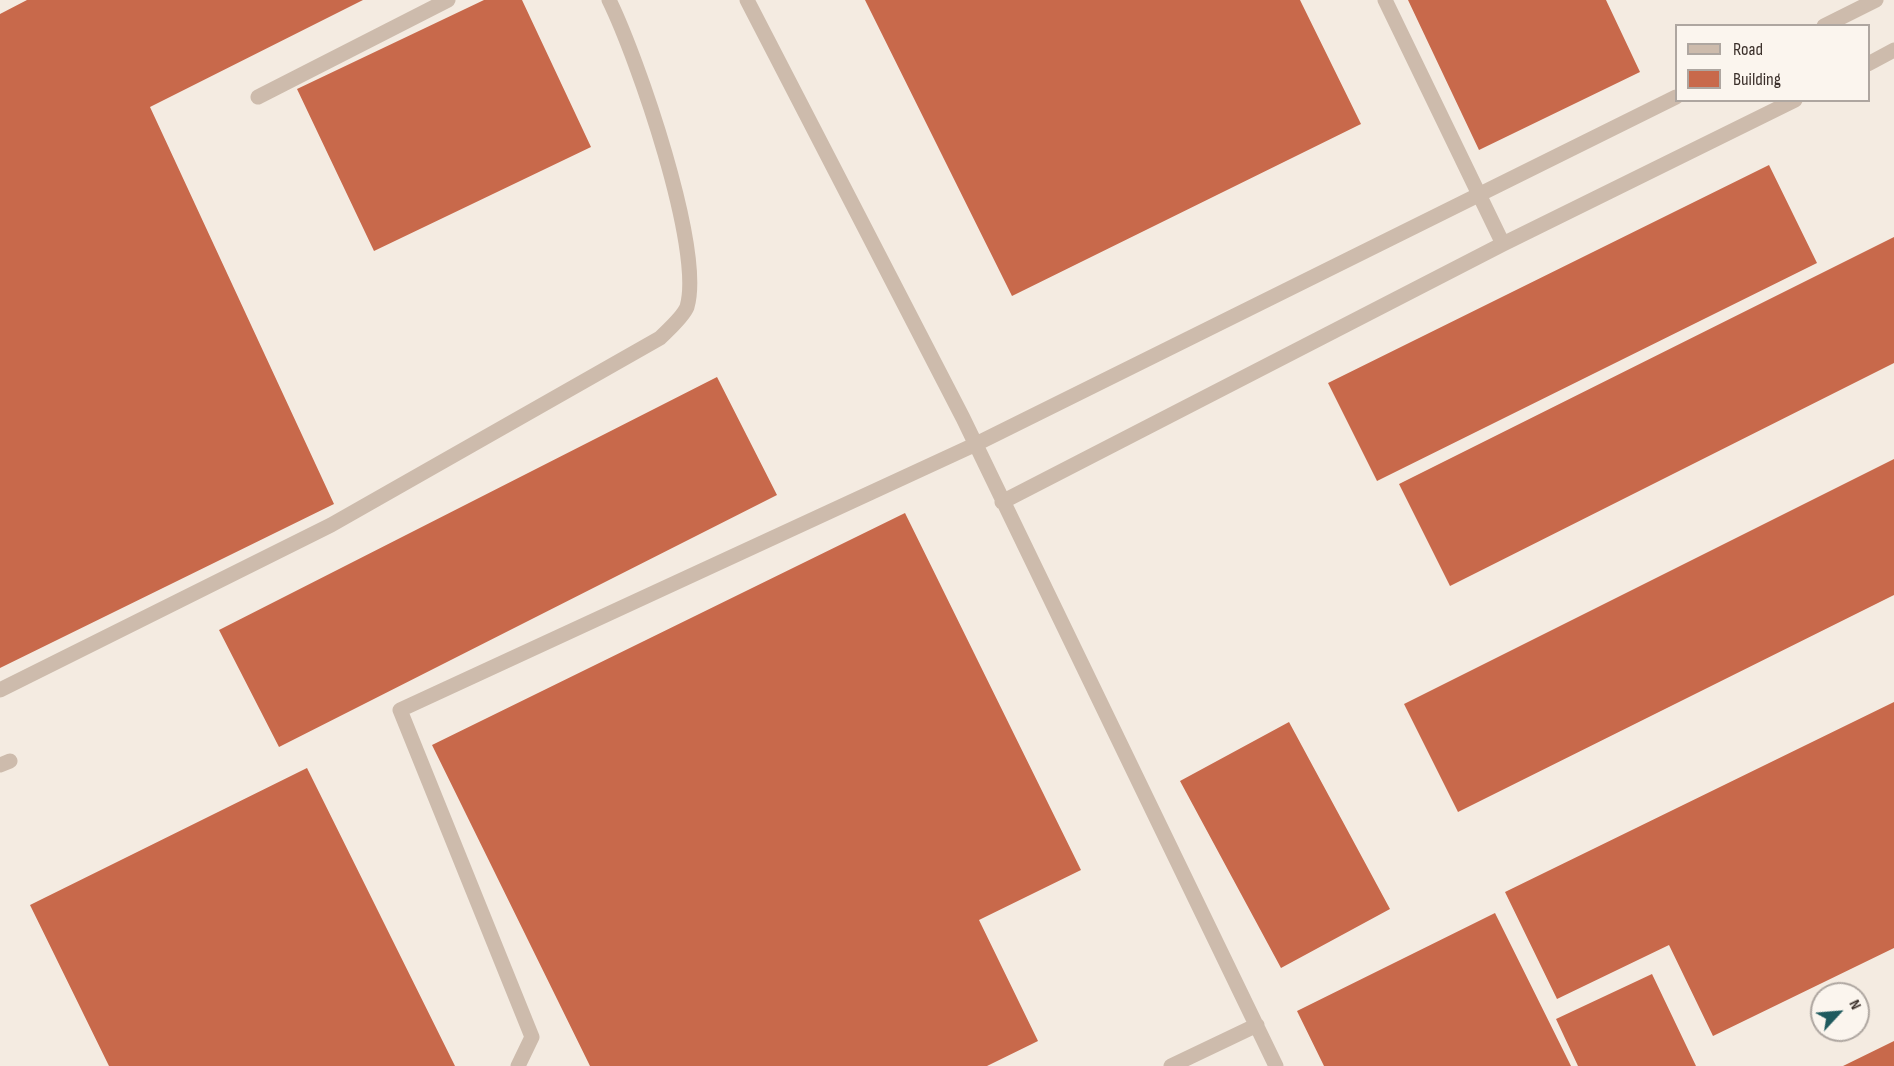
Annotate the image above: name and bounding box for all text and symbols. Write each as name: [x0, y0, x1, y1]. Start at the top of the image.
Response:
legend: [1675, 24, 1870, 102]
text: Road: [1733, 39, 1763, 60]
text: Building: [1733, 69, 1781, 90]
north arrow: [1810, 982, 1870, 1042]
text: N: [1844, 997, 1865, 1013]

